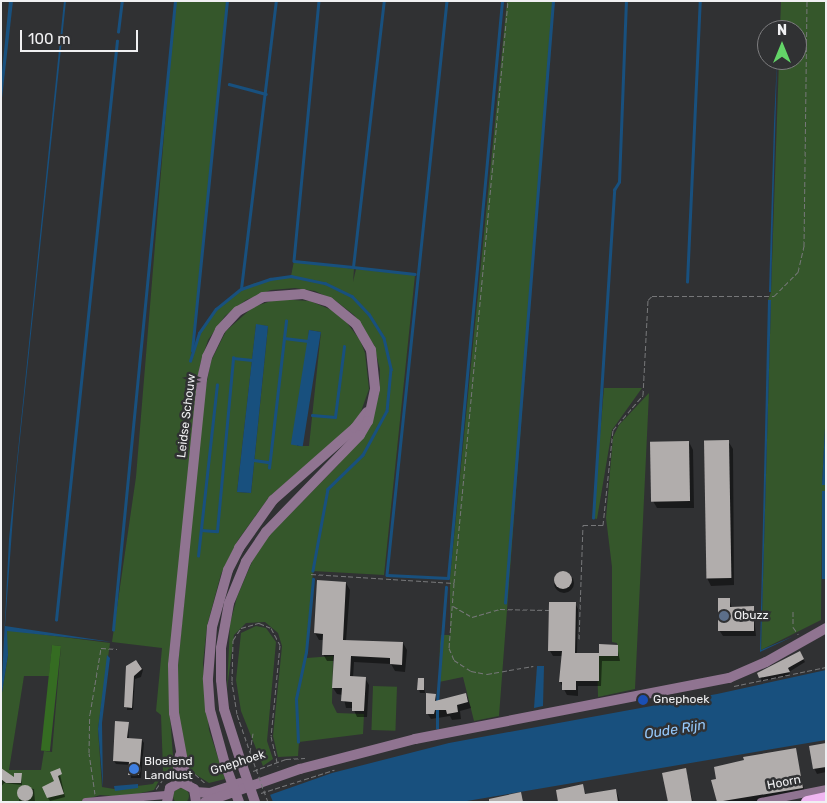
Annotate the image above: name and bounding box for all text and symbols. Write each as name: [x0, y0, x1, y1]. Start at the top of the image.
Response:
scale bar: [22, 20, 140, 52]
north arrow: [757, 20, 807, 70]
text: N: [777, 22, 787, 39]
text: 100 m: [28, 30, 70, 48]
street label: Leidse Schouw: [175, 373, 199, 459]
place label: Qbuzz: [734, 609, 769, 623]
marker: Qbuzz: [718, 610, 730, 622]
place label: Gnephoek: [653, 693, 709, 707]
marker: Gnephoek: [637, 694, 649, 706]
water label: Oude Rijn: [643, 717, 707, 743]
street label: Gnephoek: [209, 747, 267, 779]
place label: Bloeiend Landlust: [144, 755, 193, 783]
marker: Bloeiend Landlust: [128, 763, 140, 775]
street label: Hoorn: [766, 773, 802, 793]

